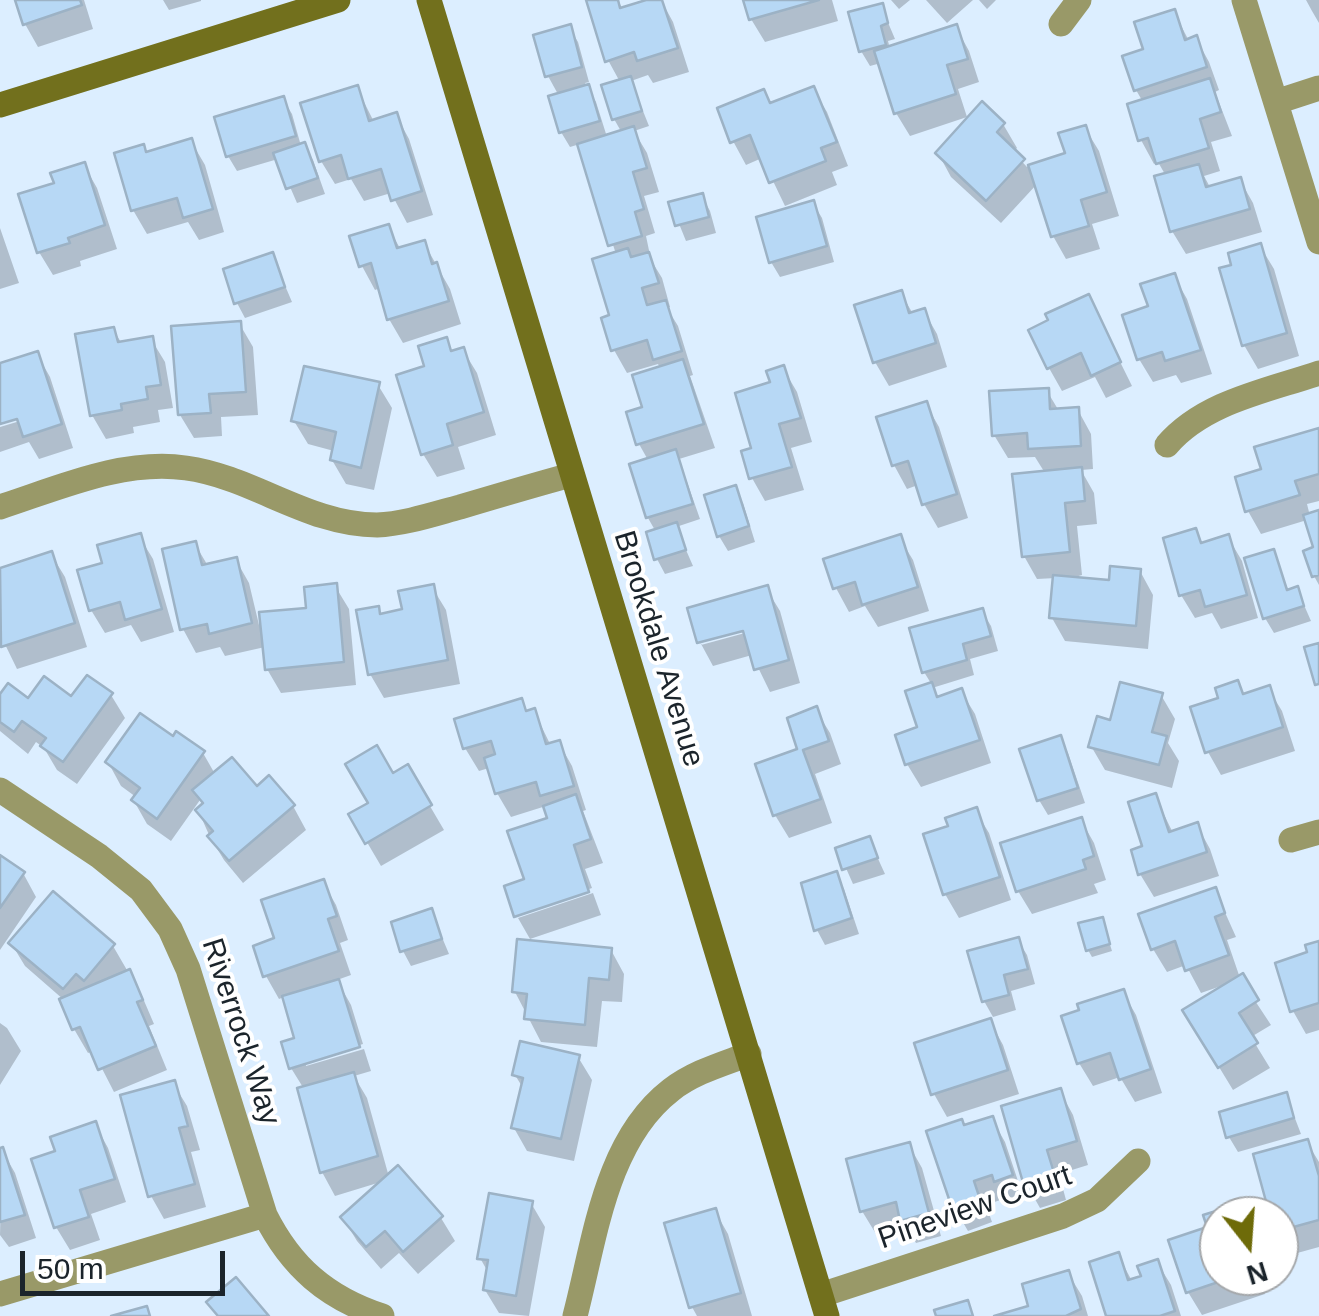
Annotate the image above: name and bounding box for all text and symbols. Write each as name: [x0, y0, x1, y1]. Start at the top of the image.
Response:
street label: Brookdale Avenue: [605, 527, 711, 771]
street label: Riverrock Way: [193, 934, 287, 1130]
street label: Pineview Court: [874, 1158, 1076, 1258]
north arrow: [1199, 1196, 1299, 1296]
scale bar: [25, 1231, 230, 1293]
text: 50 m: [37, 1252, 104, 1285]
text: N: [1243, 1255, 1272, 1291]

